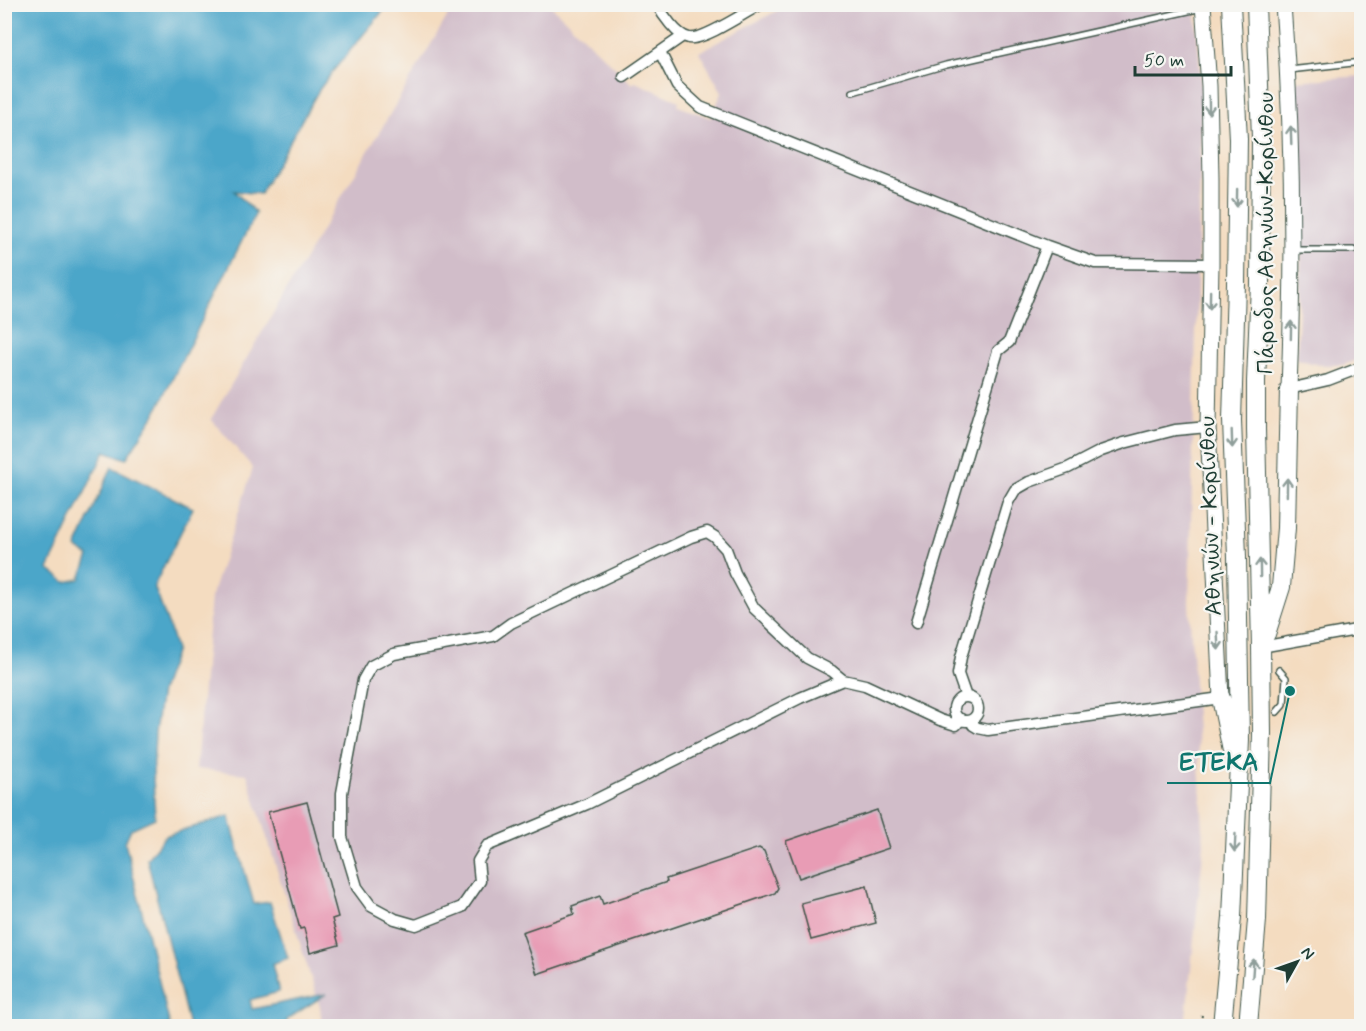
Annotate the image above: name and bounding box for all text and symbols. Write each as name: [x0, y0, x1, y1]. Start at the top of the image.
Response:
scale bar: [1135, 39, 1231, 77]
text: 50 m: [1144, 49, 1184, 73]
street label: Πάροδος Αθηνών-Κορίνθου: [1251, 92, 1282, 374]
one-way arrow: [1204, 94, 1215, 114]
one-way arrow: [1285, 126, 1296, 146]
one-way arrow: [1231, 187, 1243, 207]
one-way arrow: [1205, 289, 1216, 309]
one-way arrow: [1285, 321, 1297, 341]
street label: Αθηνών - Κορίνθου: [1192, 415, 1230, 617]
one-way arrow: [1226, 429, 1238, 449]
one-way arrow: [1281, 478, 1293, 498]
one-way arrow: [1254, 558, 1265, 578]
one-way arrow: [1212, 631, 1223, 651]
callout: ΕΤΕΚΑ: [1167, 739, 1270, 783]
text: ΕΤΕΚΑ: [1179, 746, 1259, 780]
one-way arrow: [1230, 833, 1241, 853]
north arrow: [1267, 932, 1327, 992]
text: N: [1296, 942, 1319, 964]
one-way arrow: [1248, 959, 1259, 979]

